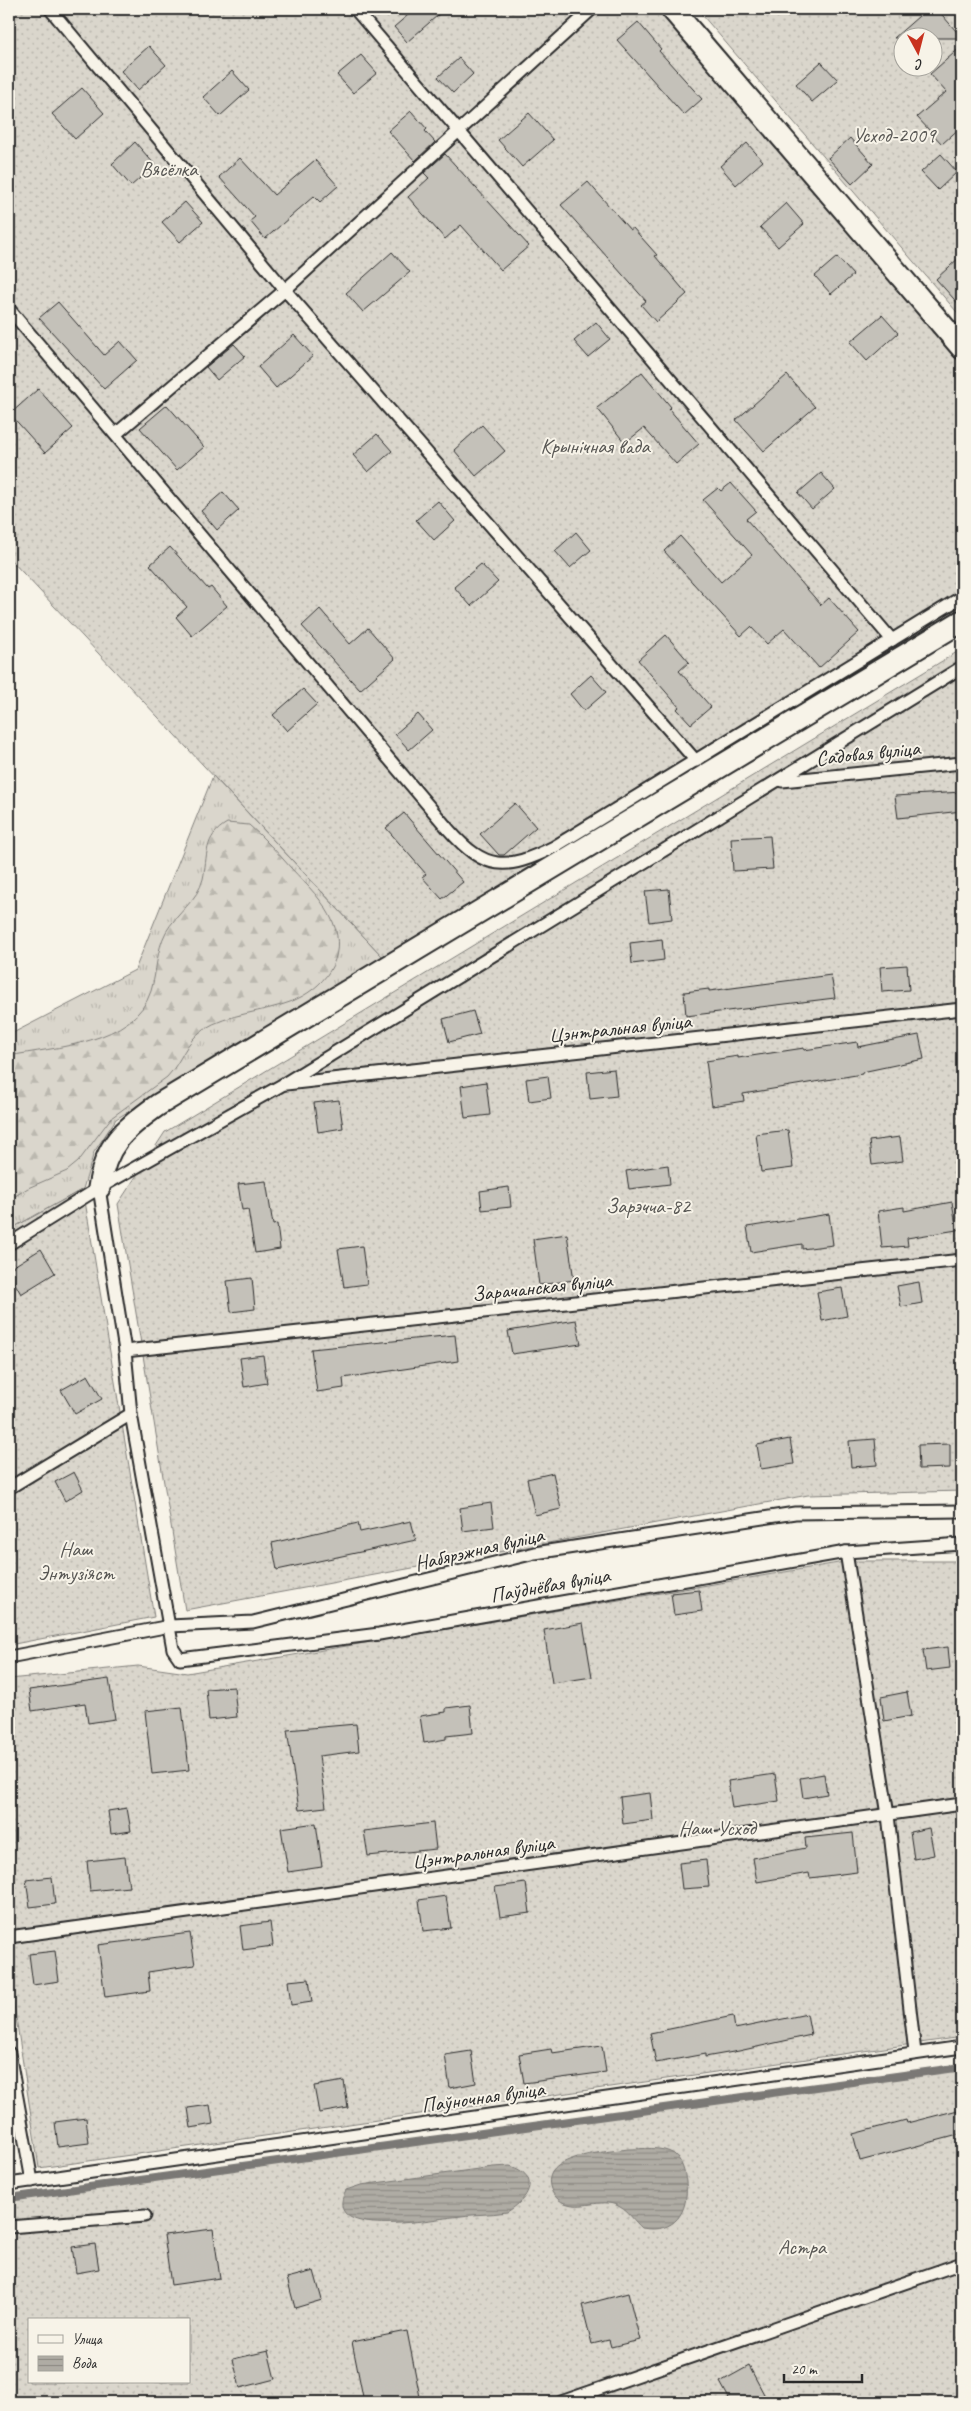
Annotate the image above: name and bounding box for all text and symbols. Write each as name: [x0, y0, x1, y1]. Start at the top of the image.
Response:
north arrow: [894, 28, 944, 78]
text: С: [913, 56, 924, 74]
park label: Усход-2009: [853, 122, 937, 148]
park label: Вясёлка: [141, 156, 199, 182]
park label: Крынічная вада: [540, 433, 651, 459]
street label: Садовая вуліца: [815, 734, 923, 771]
street label: Цэнтральная вуліца: [547, 1007, 694, 1048]
park label: Зарэчча-82: [606, 1193, 692, 1219]
street label: Зарачанская вуліца: [471, 1267, 615, 1307]
street label: Набярэжная вуліца: [412, 1521, 548, 1576]
park label: Наш Энтузіяст: [38, 1536, 115, 1586]
street label: Паўднёвая вуліца: [488, 1561, 614, 1608]
park label: Наш Усход: [678, 1815, 758, 1841]
street label: Цэнтральная вуліца: [410, 1829, 558, 1875]
street label: Паўночная вуліца: [420, 2075, 548, 2118]
park label: Астра: [778, 2234, 828, 2260]
legend: [28, 2318, 190, 2384]
text: Улица: [72, 2330, 103, 2349]
scale bar: [784, 2351, 861, 2383]
text: Вода: [72, 2354, 97, 2373]
text: 20 m: [791, 2360, 818, 2379]

